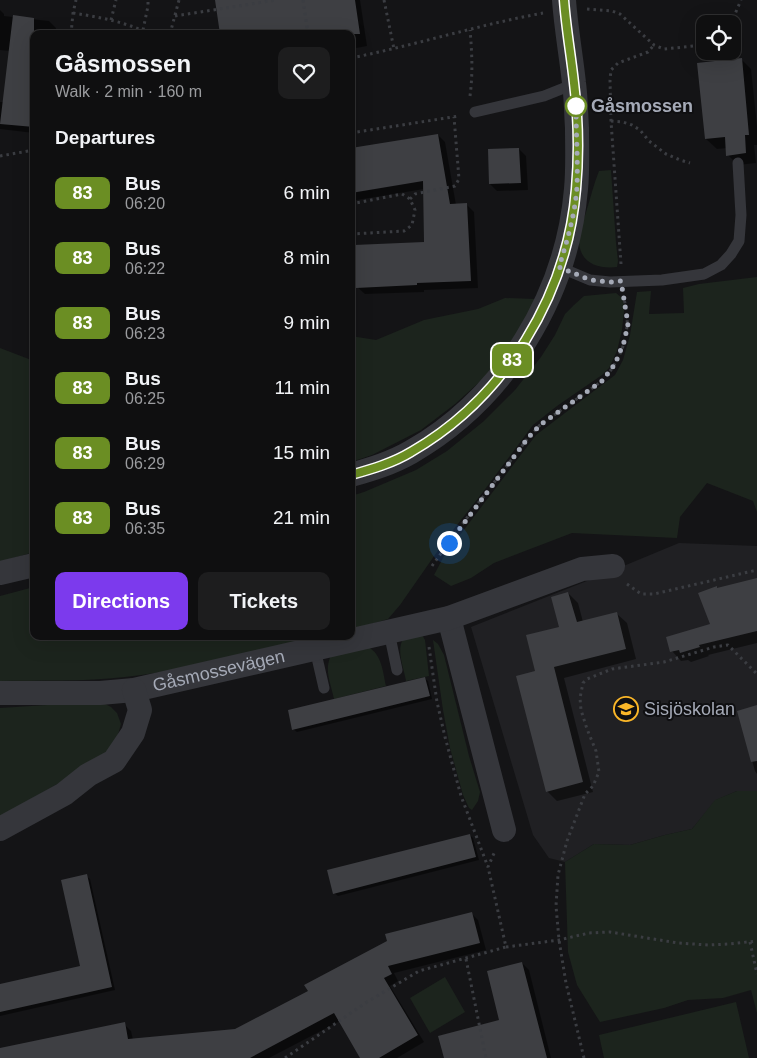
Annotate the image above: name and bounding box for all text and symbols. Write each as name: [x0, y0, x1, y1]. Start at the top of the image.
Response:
map controls: [696, 15, 741, 60]
button: locate: [696, 15, 741, 60]
button: heart: [278, 47, 330, 99]
text: Gåsmossen: [55, 50, 191, 77]
text: Walk · 2 min · 160 m: [55, 83, 202, 100]
marker: Gåsmossen: [565, 95, 587, 117]
place label: Gåsmossen: [591, 96, 693, 116]
text: Departures: [55, 127, 155, 148]
text: Bus: [125, 173, 161, 194]
text: 6 min: [284, 182, 330, 203]
text: 83: [72, 183, 93, 203]
text: 06:20: [125, 195, 165, 212]
text: Bus: [125, 238, 161, 259]
text: 8 min: [284, 247, 330, 268]
text: 83: [72, 248, 93, 268]
text: 06:22: [125, 260, 165, 277]
text: Bus: [125, 303, 161, 324]
text: 9 min: [284, 312, 330, 333]
text: 83: [72, 313, 93, 333]
text: 06:23: [125, 325, 165, 342]
line badge: 83: [490, 344, 534, 376]
text: 83: [502, 350, 522, 370]
text: Bus: [125, 368, 161, 389]
text: 11 min: [274, 377, 330, 398]
text: 83: [72, 378, 93, 398]
text: 06:25: [125, 390, 165, 407]
text: Bus: [125, 433, 161, 454]
text: 15 min: [273, 442, 330, 463]
text: 83: [72, 443, 93, 463]
text: 06:29: [125, 455, 165, 472]
text: Bus: [125, 498, 161, 519]
text: 21 min: [273, 507, 330, 528]
text: 83: [72, 508, 93, 528]
text: 06:35: [125, 520, 165, 537]
your location: [437, 531, 462, 556]
button: Directions: [55, 572, 188, 630]
button: Tickets: [198, 572, 330, 630]
street label: Gåsmossevägen: [151, 646, 287, 695]
school or university icon: Sisjöskolan: [613, 696, 639, 722]
place label: Sisjöskolan: [644, 699, 735, 719]

